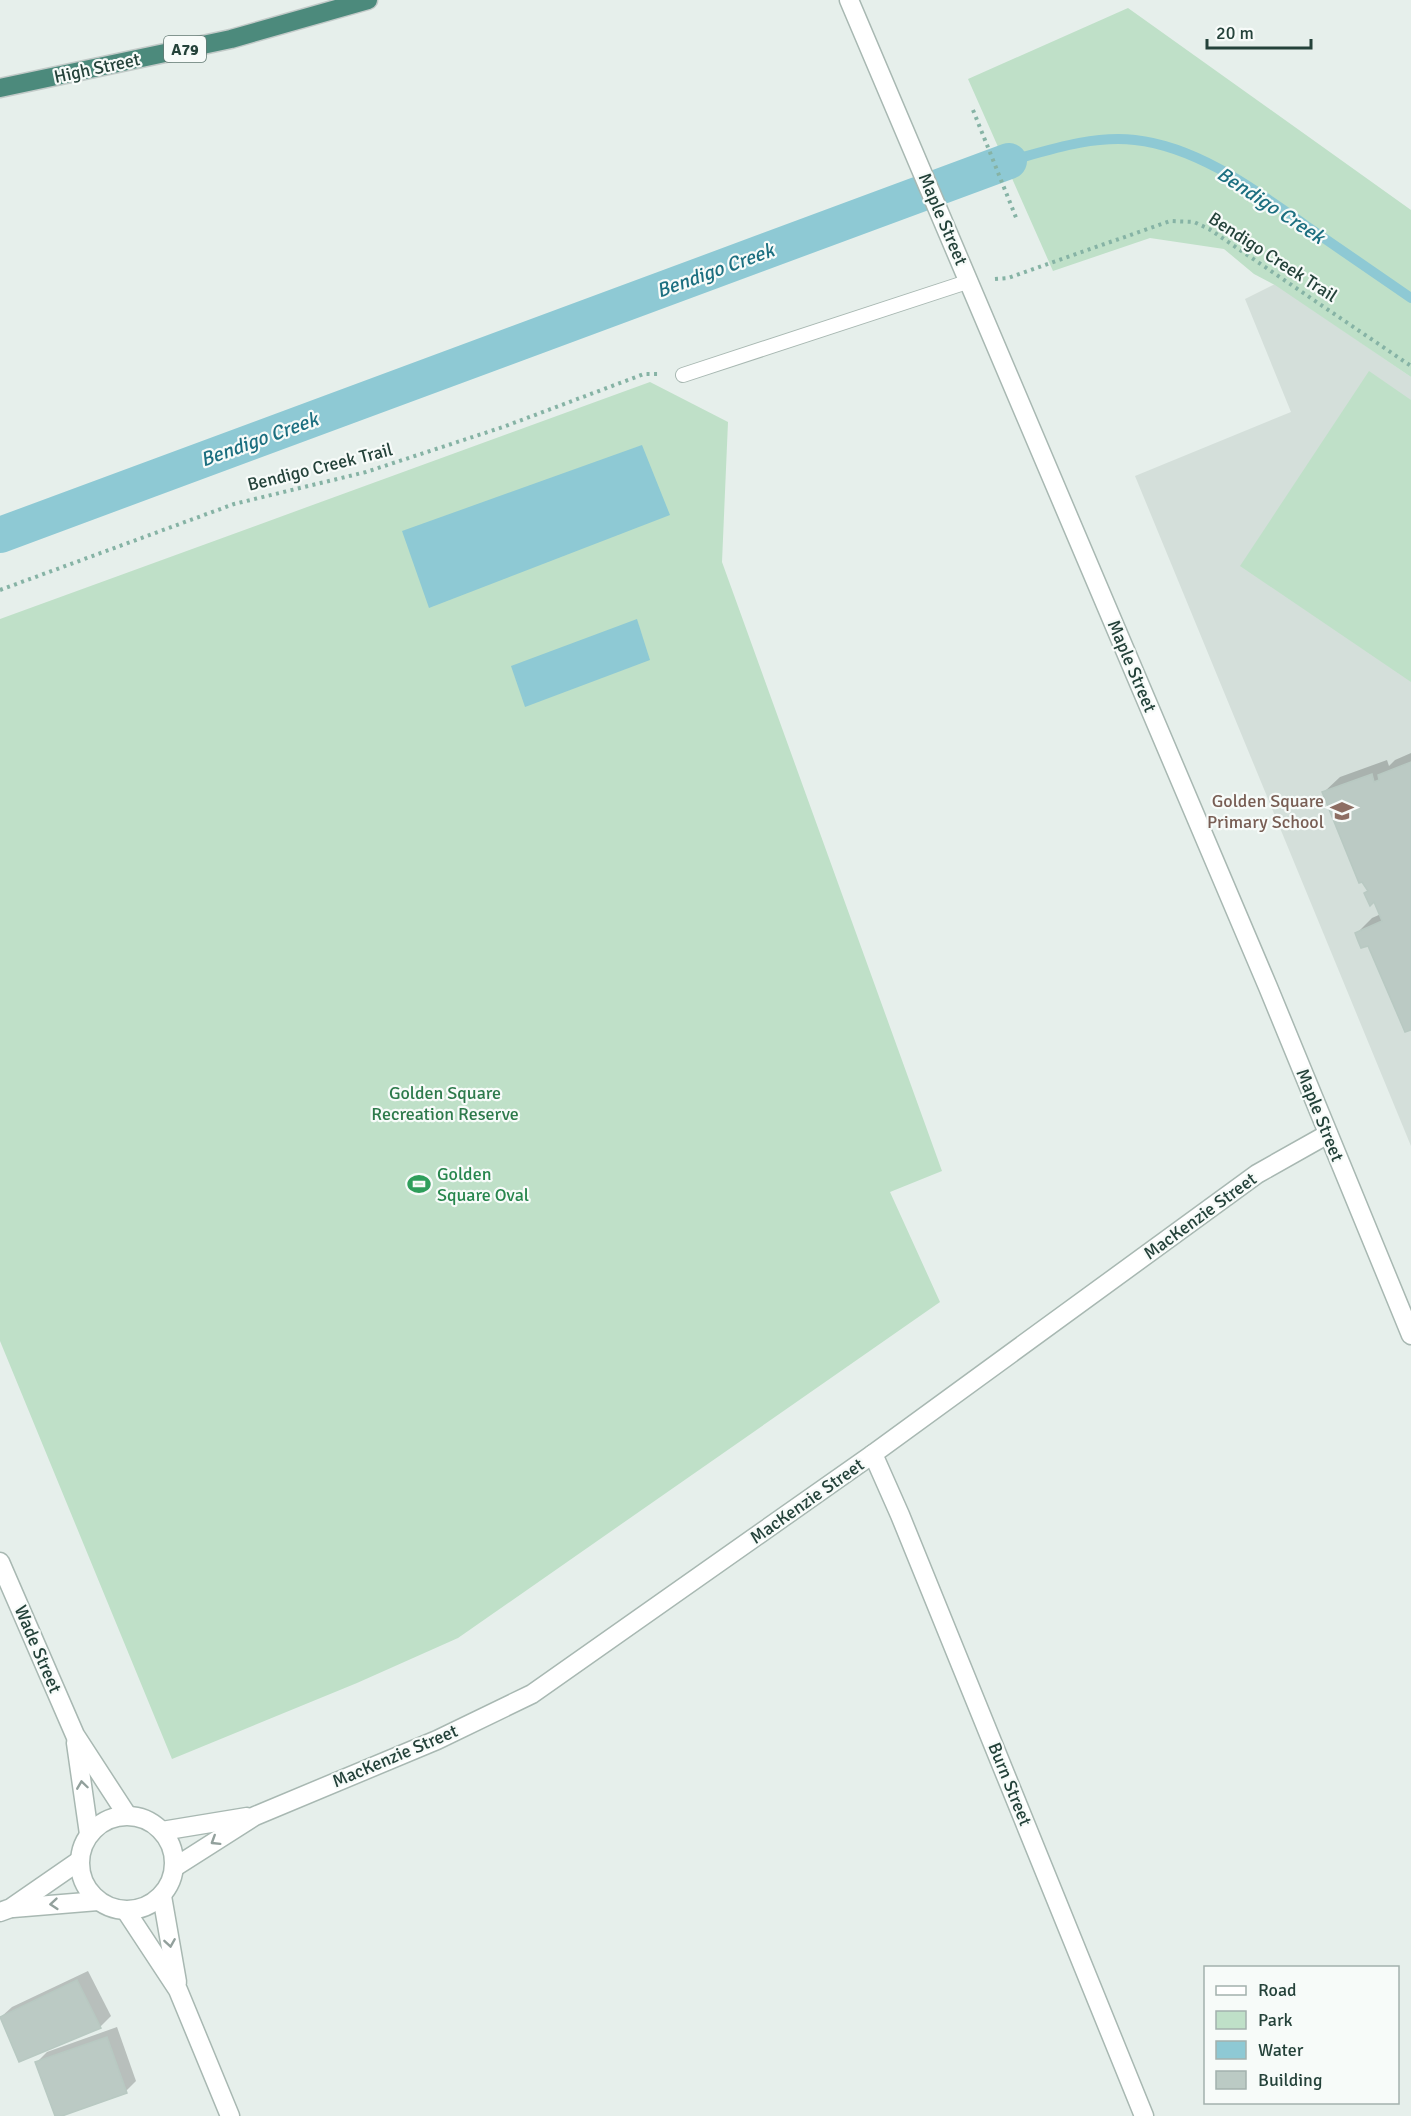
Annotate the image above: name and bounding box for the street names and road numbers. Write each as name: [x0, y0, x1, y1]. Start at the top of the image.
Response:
road number: A79: [164, 36, 206, 62]
street label: High Street: [52, 48, 142, 88]
street label: Maple Street: [914, 170, 972, 268]
street label: Bendigo Creek Trail: [1205, 207, 1341, 307]
street label: Bendigo Creek Trail: [245, 438, 395, 496]
street label: Maple Street: [1103, 617, 1161, 715]
street label: Maple Street: [1291, 1065, 1349, 1165]
street label: MacKenzie Street: [1139, 1168, 1261, 1264]
street label: MacKenzie Street: [746, 1454, 868, 1548]
street label: Wade Street: [10, 1602, 66, 1696]
street label: MacKenzie Street: [329, 1720, 461, 1792]
street label: Burn Street: [983, 1739, 1037, 1829]

